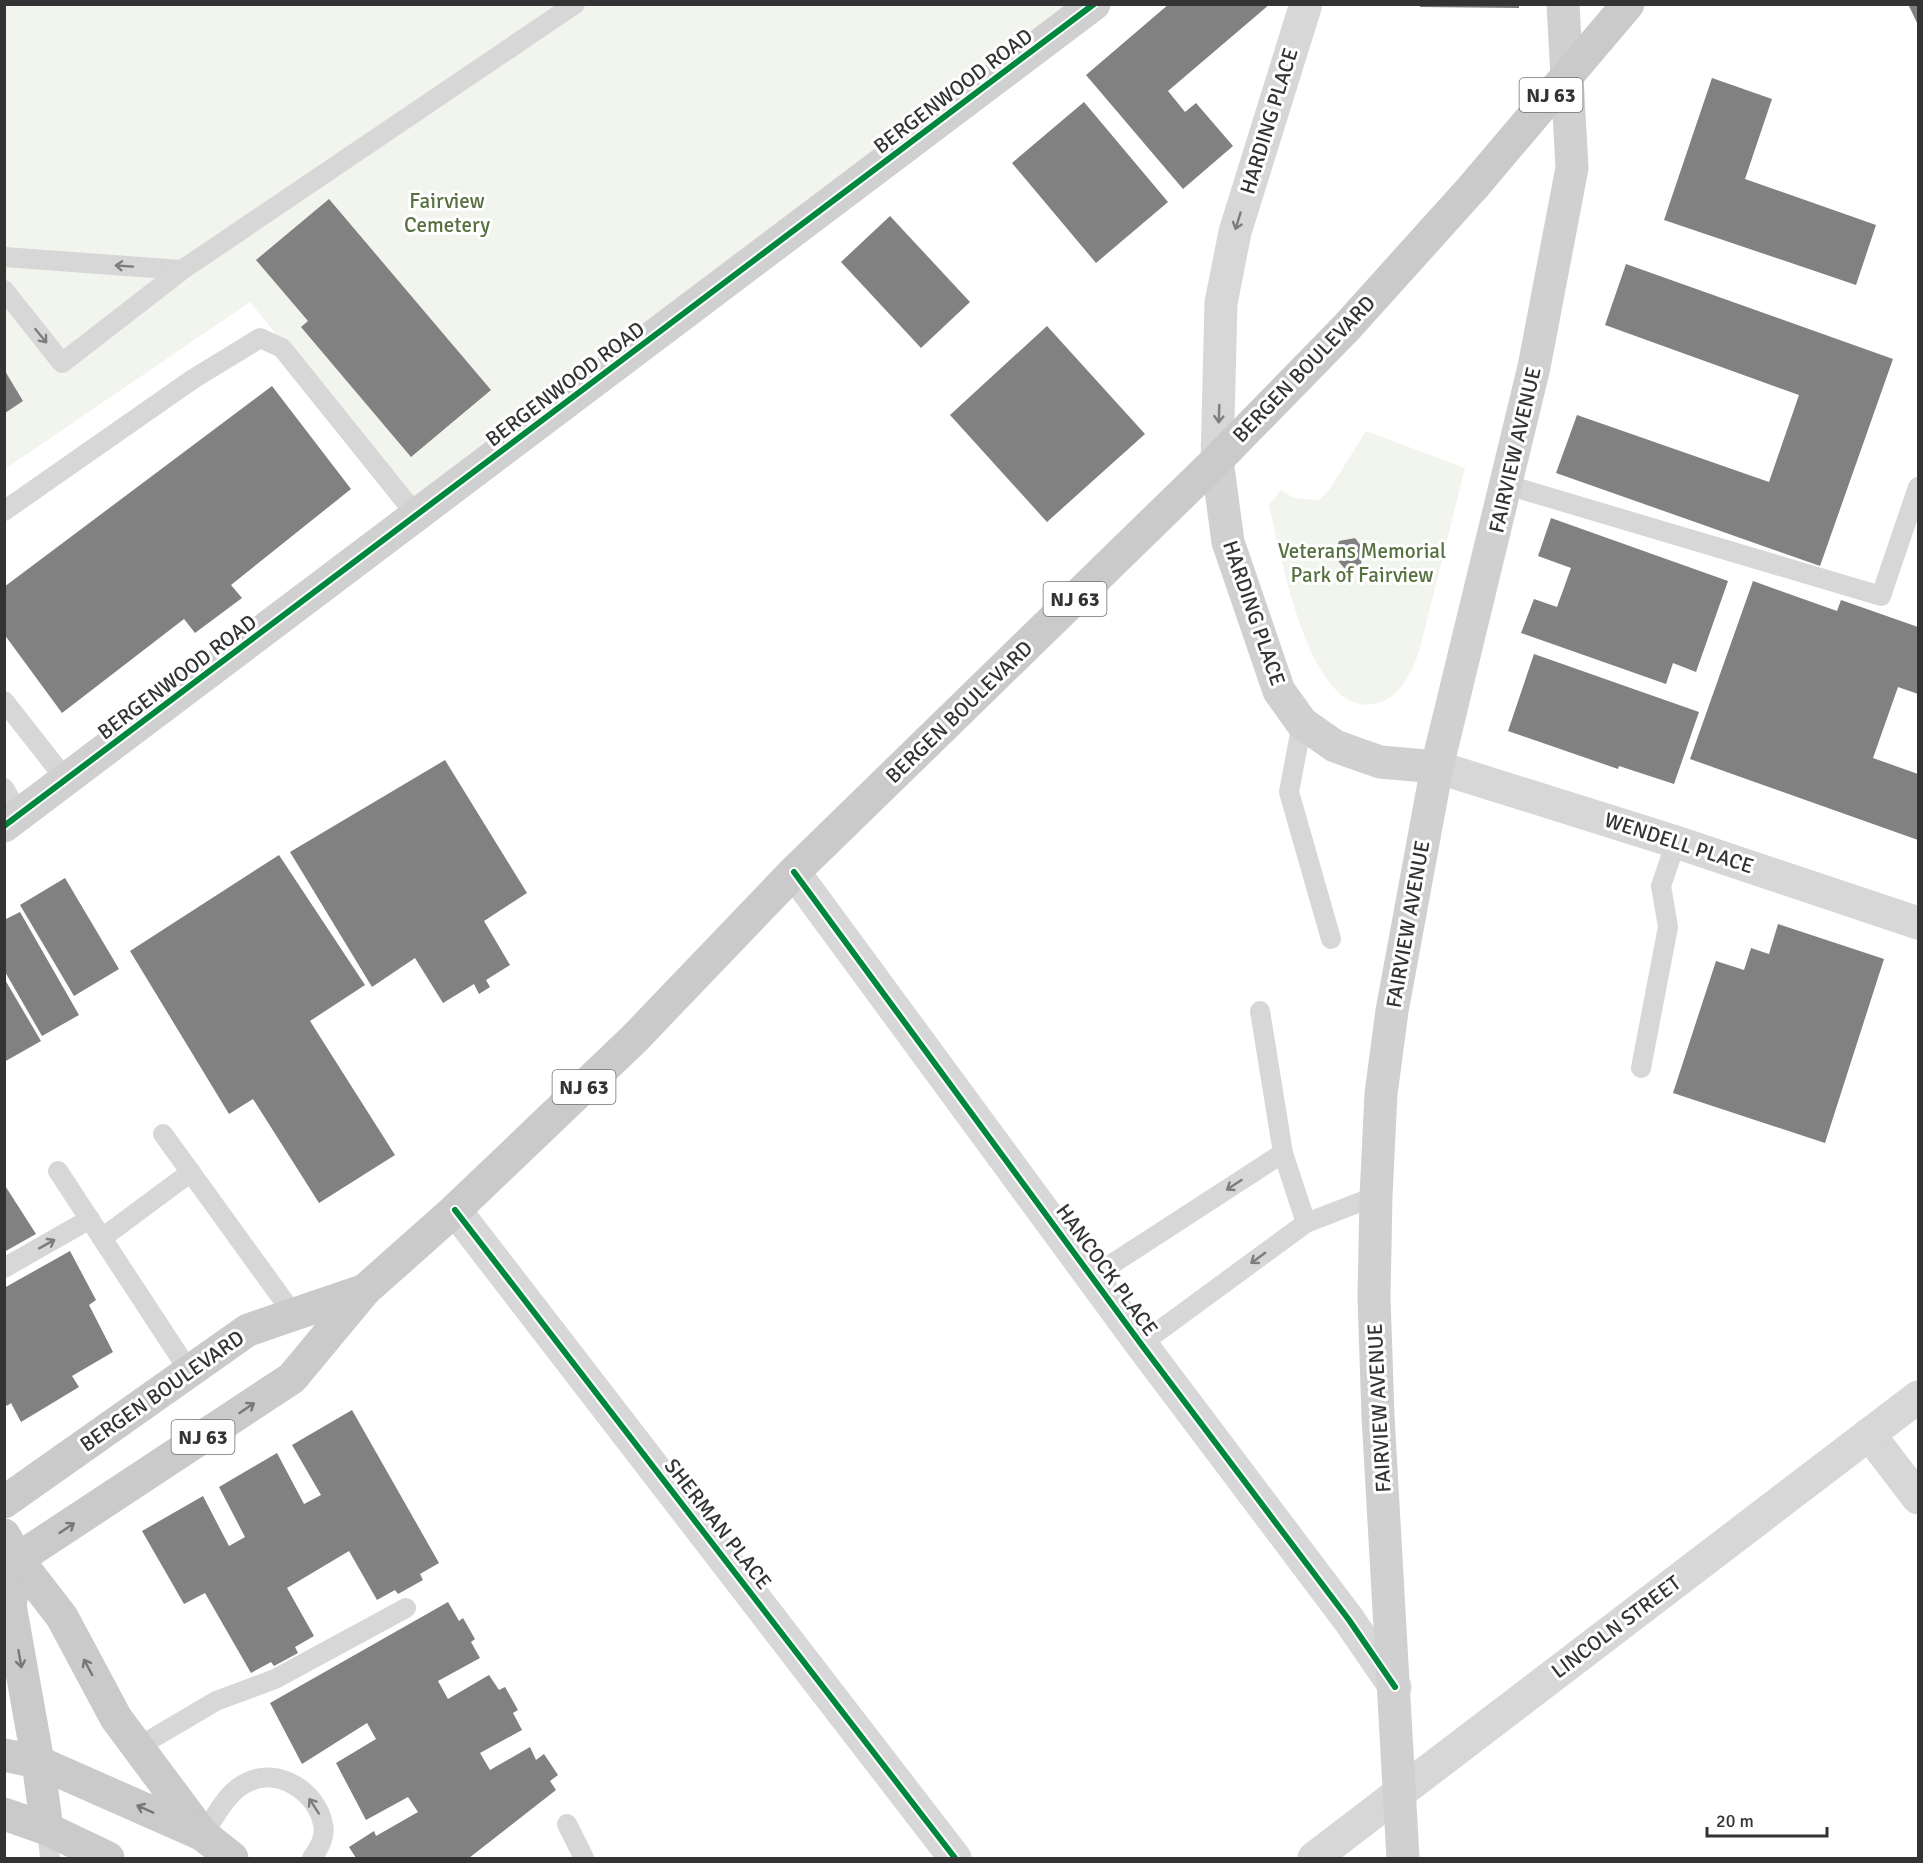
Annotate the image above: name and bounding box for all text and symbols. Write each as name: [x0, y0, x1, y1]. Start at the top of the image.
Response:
street label: BERGENWOOD ROAD: [868, 23, 1038, 159]
street label: HARDING PLACE: [1234, 45, 1304, 197]
road number: NJ 63: [1520, 78, 1582, 112]
park label: Fairview Cemetery: [404, 188, 490, 238]
one-way arrow: [1232, 211, 1243, 230]
one-way arrow: [114, 261, 134, 272]
street label: BERGEN BOULEVARD: [1227, 290, 1381, 448]
street label: BERGENWOOD ROAD: [480, 316, 650, 452]
one-way arrow: [34, 328, 48, 343]
street label: FAIRVIEW AVENUE: [1483, 365, 1547, 535]
one-way arrow: [1213, 403, 1224, 423]
street label: HARDING PLACE: [1217, 537, 1291, 689]
park label: Veterans Memorial Park of Fairview: [1278, 538, 1446, 588]
road number: NJ 63: [1044, 582, 1106, 616]
street label: BERGENWOOD ROAD: [92, 609, 262, 745]
street label: BERGEN BOULEVARD: [880, 635, 1038, 789]
street label: WENDELL PLACE: [1601, 807, 1757, 879]
street label: FAIRVIEW AVENUE: [1380, 838, 1436, 1010]
road number: NJ 63: [552, 1070, 616, 1104]
one-way arrow: [1225, 1179, 1242, 1192]
street label: HANCOCK PLACE: [1050, 1199, 1164, 1341]
one-way arrow: [38, 1237, 55, 1249]
one-way arrow: [1251, 1252, 1267, 1264]
street label: FAIRVIEW AVENUE: [1362, 1323, 1396, 1493]
street label: BERGEN BOULEVARD: [75, 1325, 249, 1457]
one-way arrow: [238, 1402, 254, 1414]
road number: NJ 63: [172, 1420, 234, 1454]
street label: SHERMAN PLACE: [659, 1453, 777, 1595]
one-way arrow: [58, 1522, 75, 1534]
street label: LINCOLN STREET: [1546, 1569, 1686, 1684]
one-way arrow: [15, 1649, 26, 1668]
one-way arrow: [82, 1658, 94, 1676]
one-way arrow: [307, 1797, 320, 1814]
scale bar: [1707, 1800, 1827, 1838]
one-way arrow: [137, 1803, 155, 1814]
text: 20 m: [1716, 1810, 1754, 1832]

